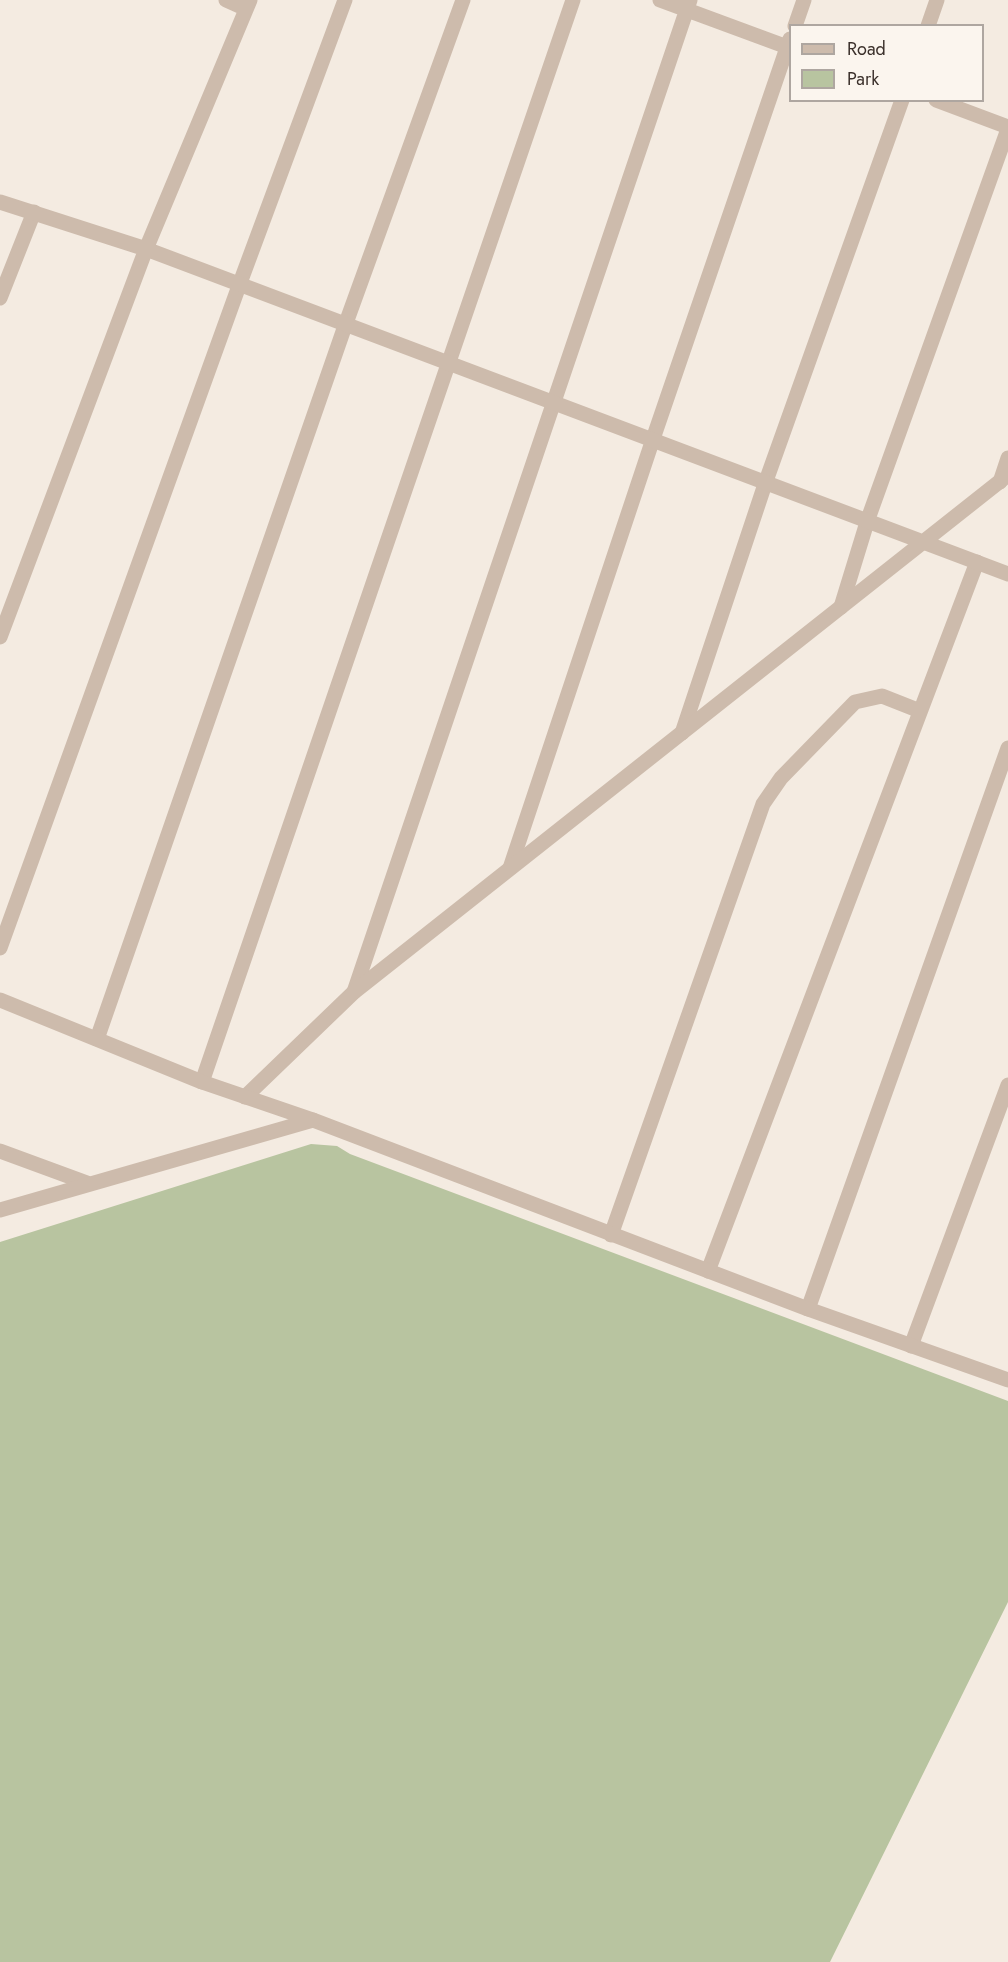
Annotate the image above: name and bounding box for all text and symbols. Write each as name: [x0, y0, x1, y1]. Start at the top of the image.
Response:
legend: [789, 24, 984, 102]
text: Road: [847, 36, 886, 62]
text: Park: [847, 66, 879, 92]

